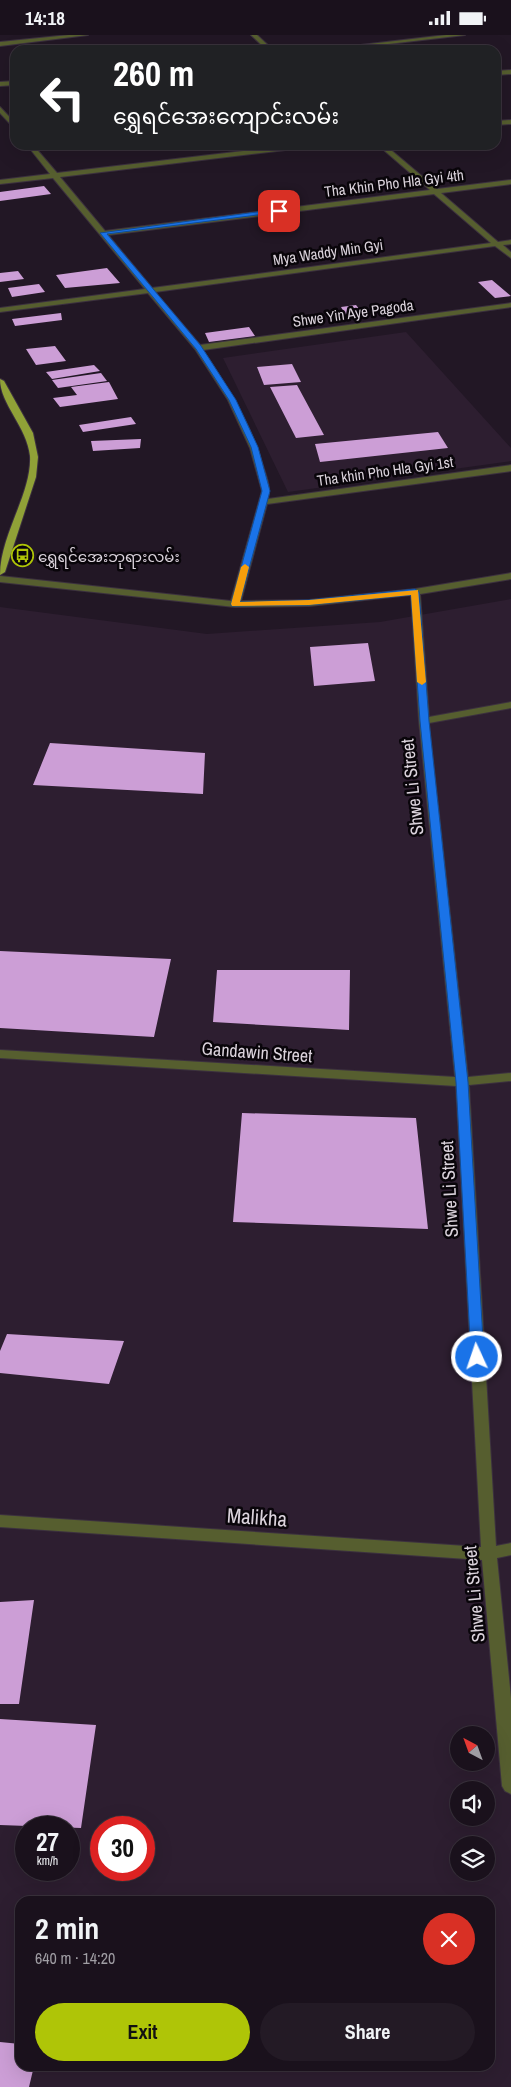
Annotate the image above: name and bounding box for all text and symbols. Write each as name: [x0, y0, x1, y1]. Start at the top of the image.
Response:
text: 14:18: [25, 5, 65, 31]
text: 260 m: [113, 50, 194, 97]
icon: left: [30, 65, 95, 130]
text: ရွှေရင်အေးကျောင်းလမ်း: [113, 101, 339, 131]
street label: Tha Khin Pho Hla Gyi 4th: [323, 164, 465, 202]
pin: [258, 190, 300, 232]
icon: arrive: [265, 197, 293, 225]
street label: Mya Waddy Min Gyi: [272, 234, 384, 270]
street label: Shwe Yin Aye Pagoda: [291, 294, 415, 332]
street label: Tha khin Pho Hla Gyi 1st: [315, 451, 455, 491]
bus stop icon: ရွှေရင်အေးဘုရားလမ်း: [10, 544, 34, 568]
place label: ရွှေရင်အေးဘုရားလမ်း: [38, 546, 180, 569]
street label: Shwe Li Street: [395, 738, 429, 836]
street label: Gandawin Street: [201, 1036, 313, 1068]
street label: Shwe Li Street: [434, 1140, 464, 1238]
position arrow: [450, 1330, 502, 1382]
street label: Malikha: [226, 1500, 289, 1534]
street label: Shwe Li Street: [457, 1545, 491, 1643]
north arrow: [450, 1726, 495, 1771]
map controls: [450, 1726, 495, 1881]
button: sound: [450, 1781, 495, 1826]
speed limit sign: 30: [90, 1816, 155, 1881]
text: 27: [36, 1825, 59, 1859]
button: layers: [450, 1836, 495, 1881]
text: km/h: [37, 1853, 58, 1869]
text: 2 min: [35, 1908, 99, 1948]
button: close: [423, 1913, 475, 1965]
text: 640 m · 14:20: [35, 1947, 115, 1969]
button: Exit: [35, 2003, 250, 2061]
button: Share: [260, 2003, 475, 2061]

